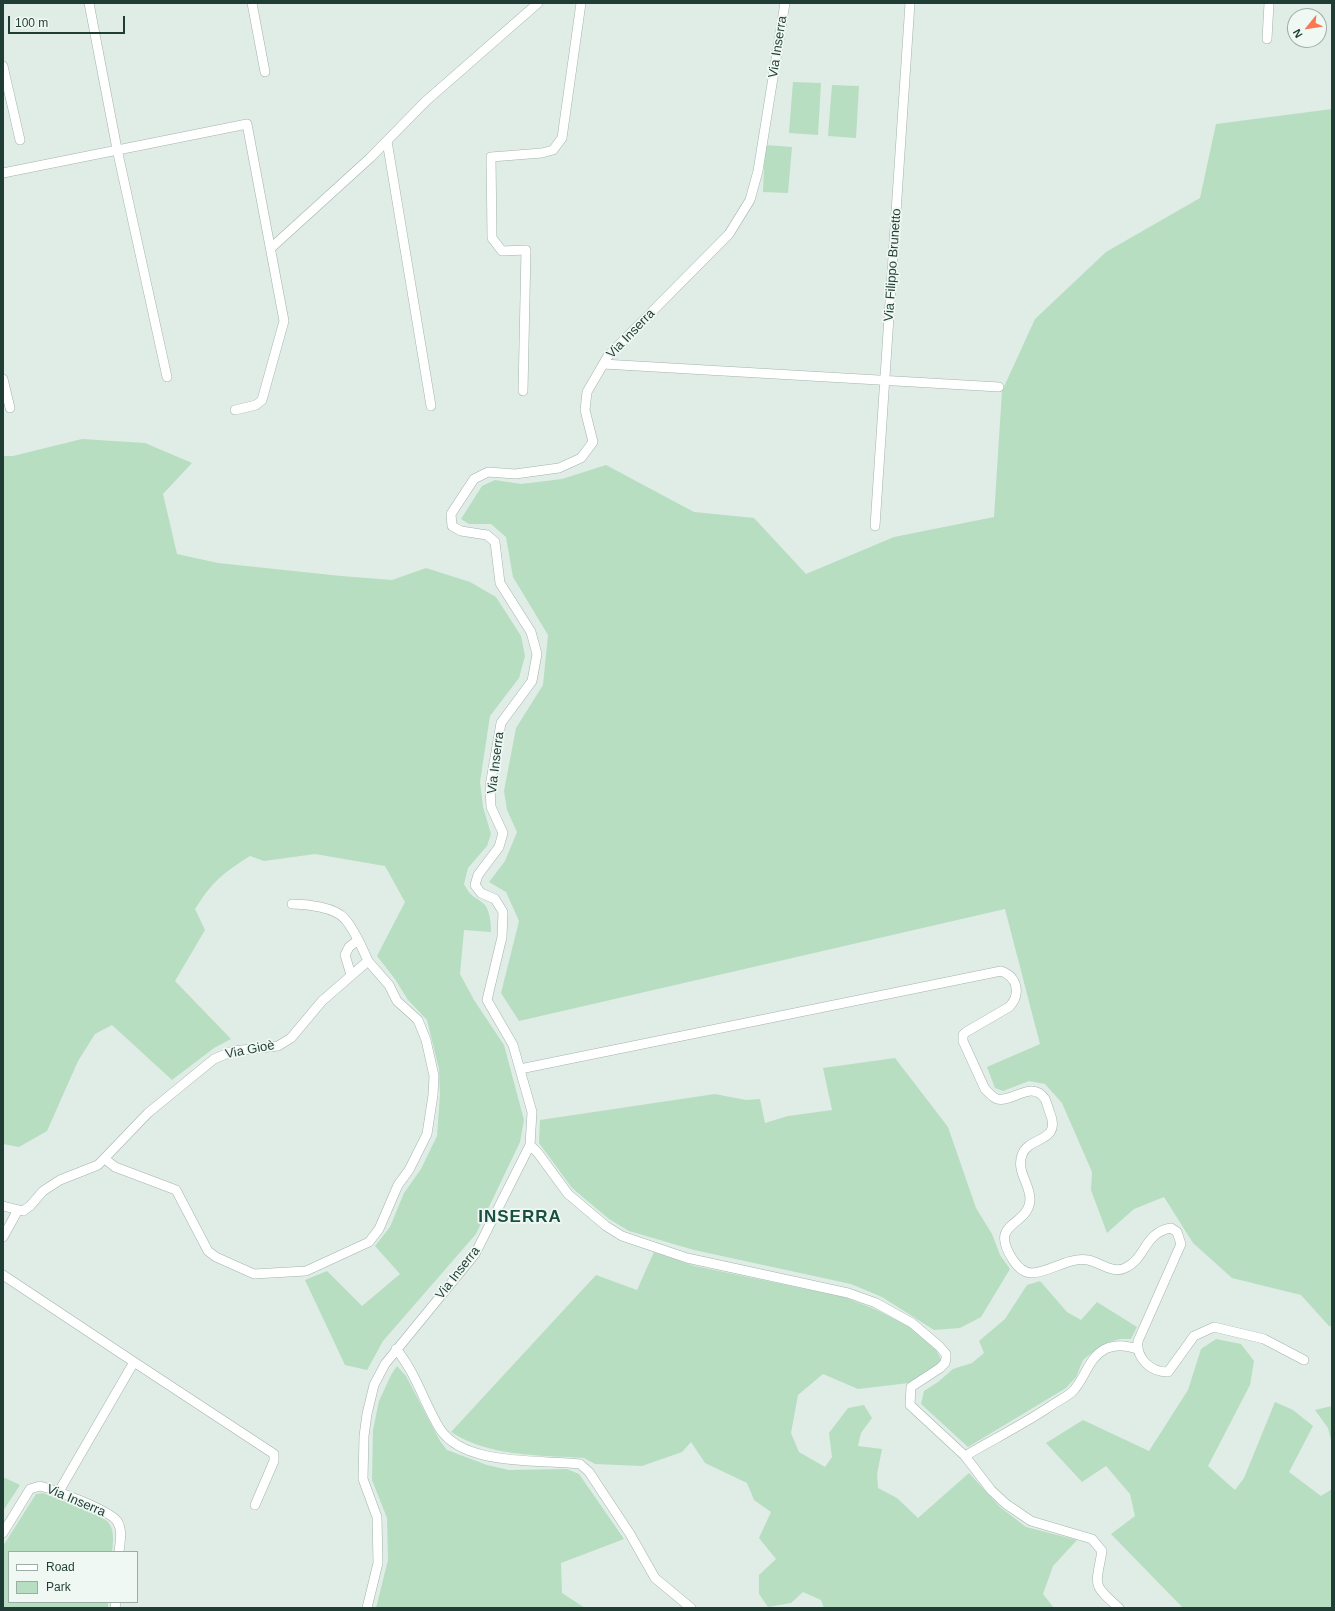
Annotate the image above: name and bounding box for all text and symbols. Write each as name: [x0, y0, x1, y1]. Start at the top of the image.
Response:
scale bar: [10, 8, 127, 34]
north arrow: [1287, 8, 1327, 48]
street label: Via Inserra: [765, 15, 791, 79]
text: 100 m: [15, 16, 48, 30]
text: N: [1290, 27, 1305, 40]
street label: Via Filippo Brunetto: [881, 208, 905, 322]
street label: Via Inserra: [604, 306, 658, 362]
street label: Via Inserra: [484, 731, 508, 795]
street label: Via Gioè: [224, 1038, 276, 1062]
district label: INSERRA: [478, 1207, 562, 1227]
street label: Via Inserra: [433, 1244, 483, 1302]
street label: Via Inserra: [44, 1482, 108, 1520]
legend: [8, 1551, 138, 1603]
text: Road: [46, 1560, 75, 1574]
text: Park: [46, 1580, 71, 1594]

